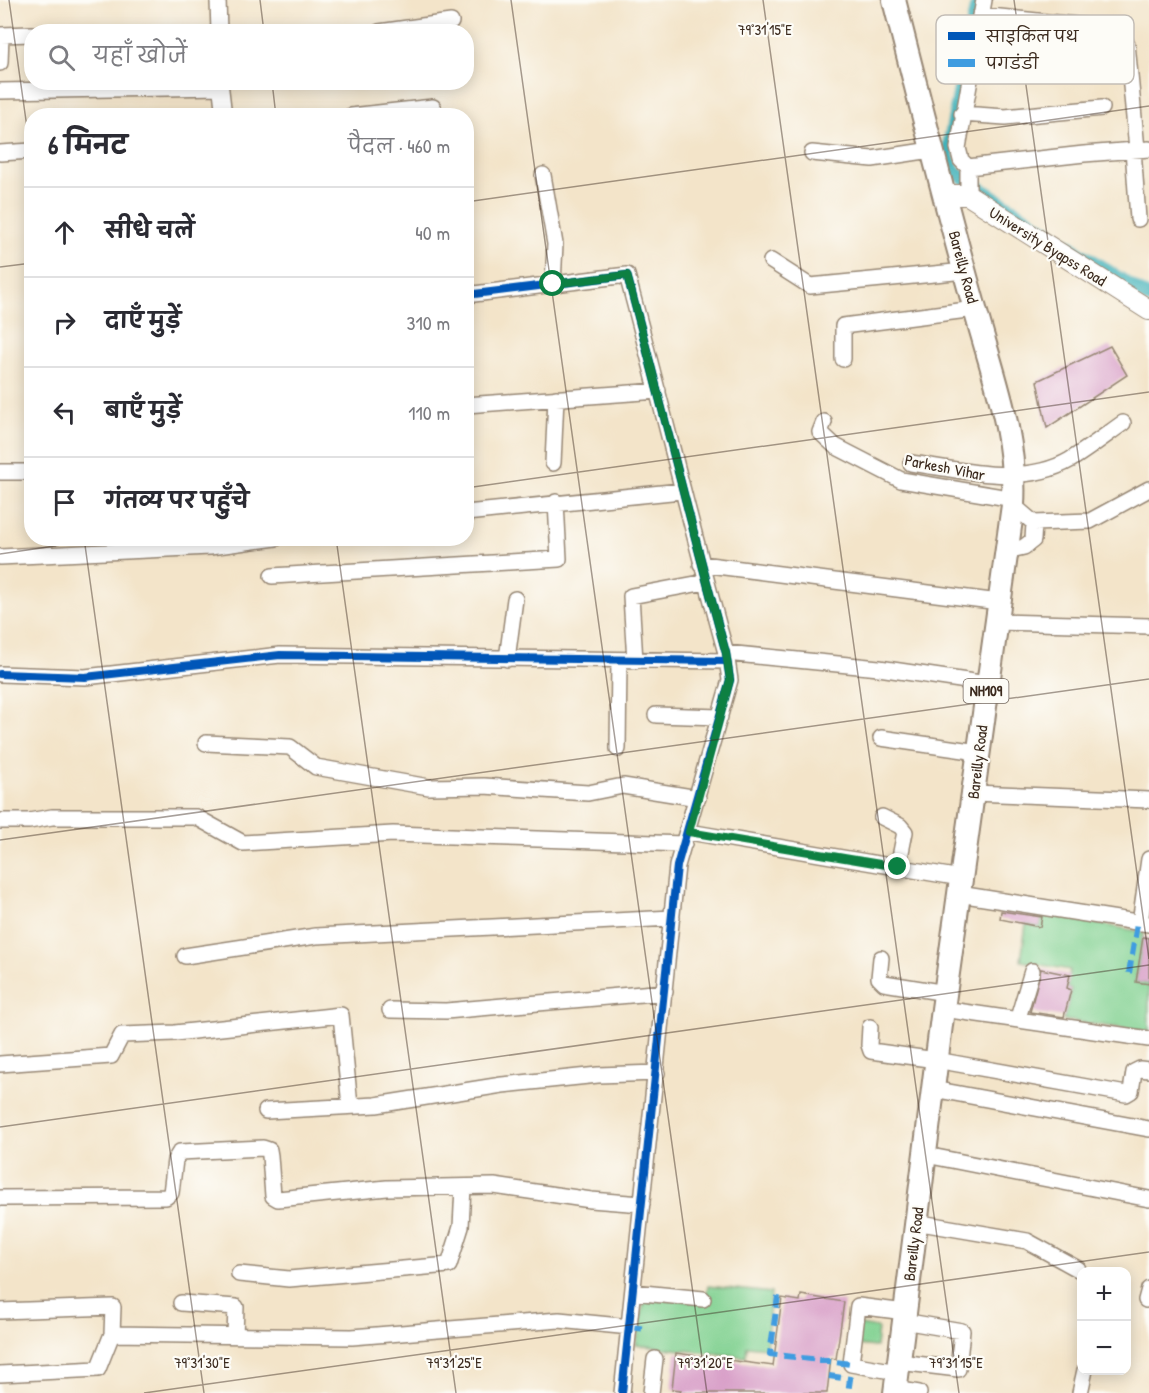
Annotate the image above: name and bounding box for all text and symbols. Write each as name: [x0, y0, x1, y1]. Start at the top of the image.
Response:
legend: [936, 15, 1134, 84]
text: 79°31'15"E: [738, 19, 792, 40]
search box: [24, 24, 474, 90]
text: साइकिल पथ: [985, 25, 1080, 47]
text: यहाँ खोजें: [93, 40, 187, 70]
icon: search: [45, 41, 78, 74]
text: पगडंडी: [985, 52, 1040, 74]
text: 6 मिनट: [48, 127, 127, 162]
text: पैदल · 460 m: [348, 132, 450, 159]
street label: University Byapss Road: [985, 201, 1111, 291]
text: सीधे चलें: [105, 215, 195, 245]
icon: ahead: [48, 216, 81, 249]
text: 40 m: [415, 219, 450, 246]
street label: Bareilly Road: [944, 228, 984, 306]
route start: [539, 270, 565, 296]
text: दाएँ मुड़ें: [105, 305, 181, 335]
icon: right: [48, 306, 81, 339]
text: 310 m: [407, 309, 450, 336]
text: बाएँ मुड़ें: [105, 395, 182, 425]
icon: left: [48, 396, 81, 429]
text: 110 m: [408, 399, 450, 426]
street label: Parkesh Vihar: [903, 448, 987, 486]
text: गंतव्य पर पहुँचे: [105, 485, 249, 515]
icon: arrive: [48, 486, 81, 519]
road number: NH109: [964, 679, 1008, 703]
street label: Bareilly Road: [962, 724, 992, 800]
route end: [884, 853, 910, 879]
street label: Bareilly Road: [898, 1206, 928, 1282]
map controls: [1077, 1267, 1131, 1375]
button: +: [1077, 1267, 1131, 1321]
button: −: [1077, 1321, 1131, 1375]
text: 79°31'30"E: [174, 1352, 230, 1373]
text: 79°31'25"E: [426, 1352, 482, 1373]
text: 79°31'20"E: [677, 1352, 733, 1373]
text: 79°31'15"E: [929, 1352, 983, 1373]

